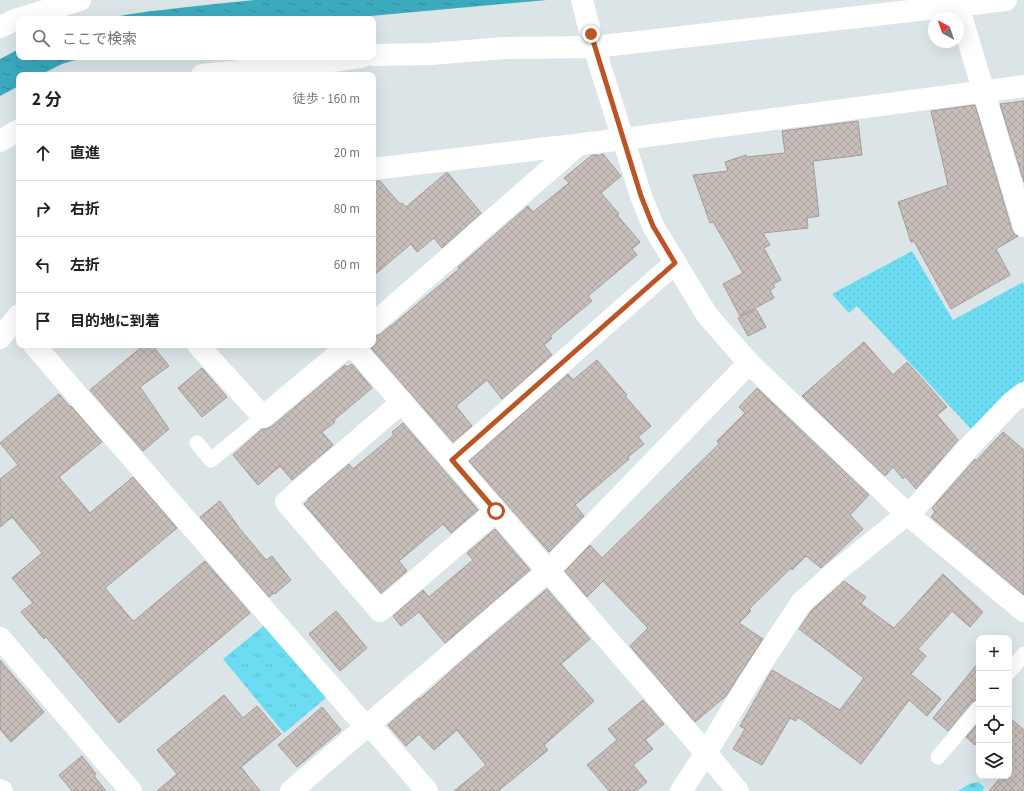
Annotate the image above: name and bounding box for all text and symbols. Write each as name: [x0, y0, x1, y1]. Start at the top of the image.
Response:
north arrow: [928, 12, 964, 48]
search box: [16, 16, 376, 60]
route end: [582, 25, 600, 43]
icon: search: [30, 27, 52, 49]
text: ここで検索: [62, 29, 137, 50]
text: 2 分: [32, 88, 61, 112]
text: 徒歩 · 160 m: [293, 90, 360, 108]
icon: ahead: [32, 142, 54, 164]
text: 直進: [70, 143, 100, 164]
text: 20 m: [334, 144, 360, 162]
icon: right: [32, 198, 54, 220]
text: 右折: [70, 199, 100, 220]
text: 80 m: [334, 200, 360, 218]
icon: left: [32, 254, 54, 276]
text: 左折: [70, 255, 100, 276]
text: 60 m: [334, 256, 360, 274]
icon: arrive: [32, 310, 54, 332]
text: 目的地に到着: [70, 311, 160, 332]
route start: [487, 502, 505, 520]
map controls: [976, 635, 1012, 779]
button: +: [976, 635, 1012, 671]
button: −: [976, 671, 1012, 707]
button: locate: [976, 707, 1012, 743]
button: layers: [976, 743, 1012, 779]

